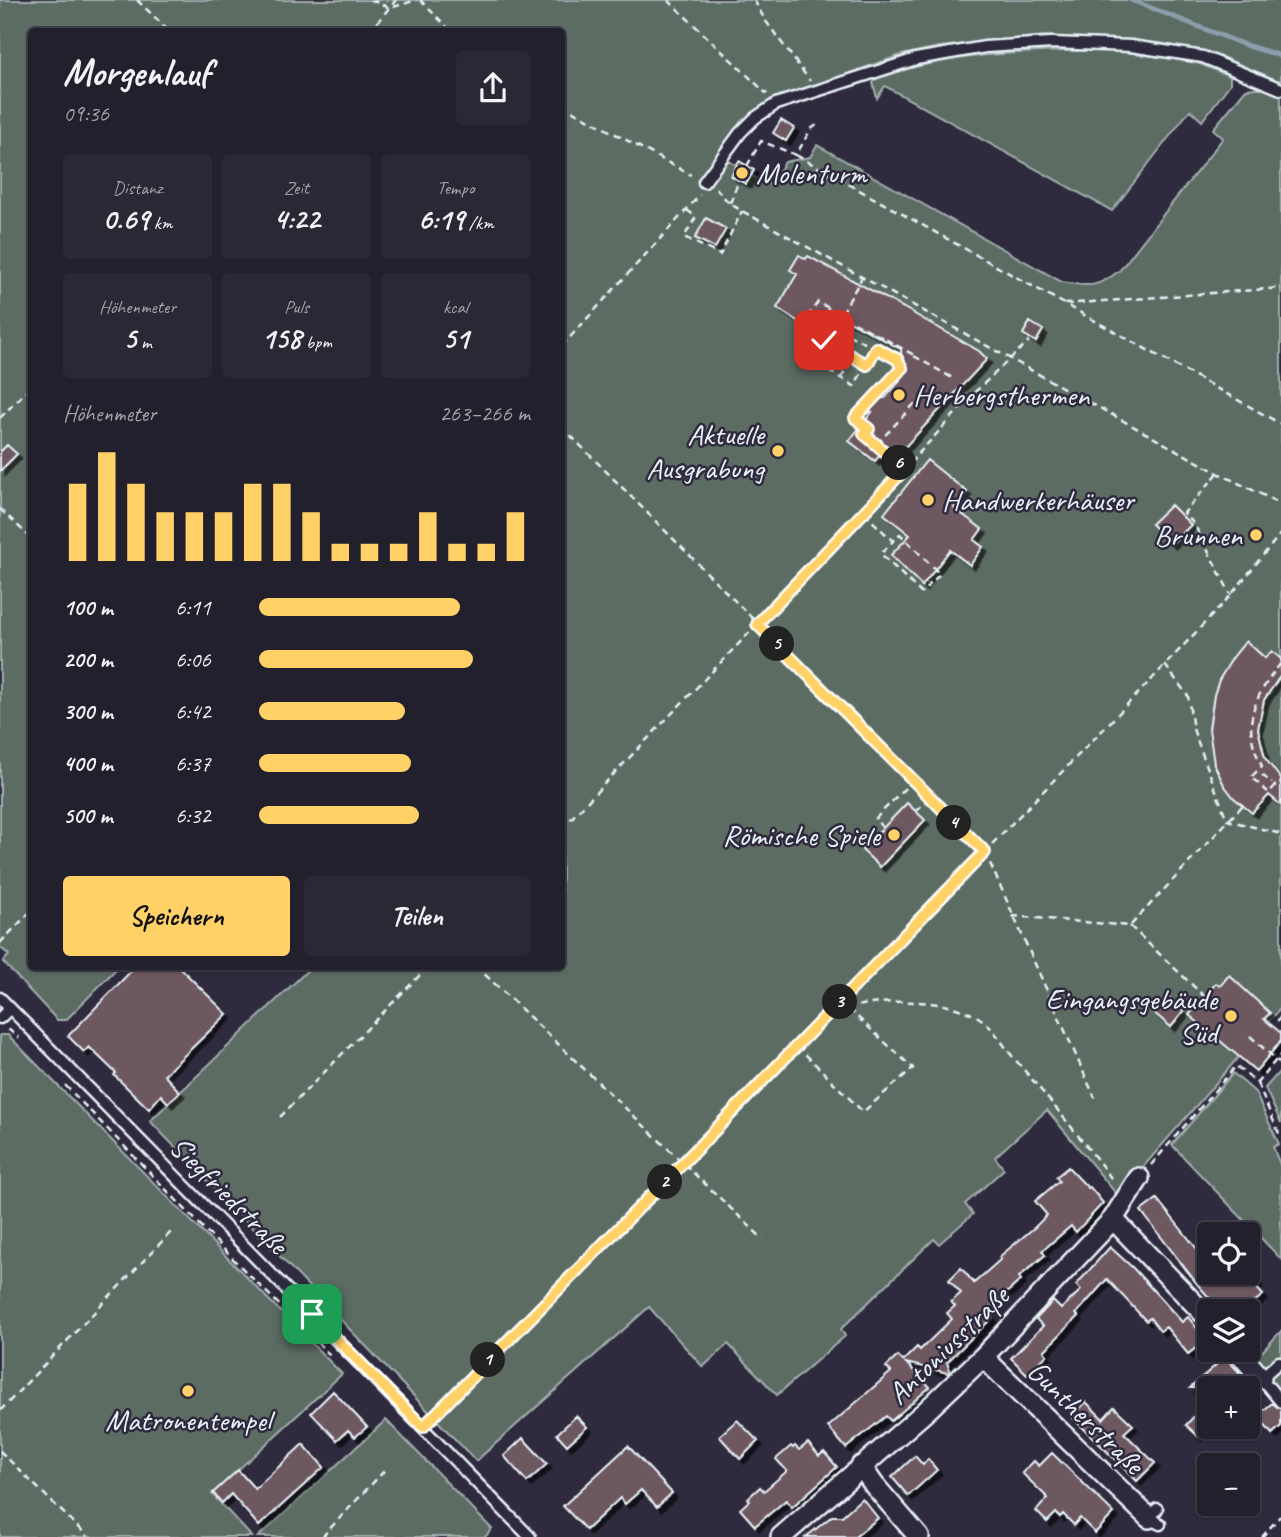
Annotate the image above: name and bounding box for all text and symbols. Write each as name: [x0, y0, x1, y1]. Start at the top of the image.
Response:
text: Morgenlauf: [63, 49, 210, 96]
button: share: [456, 51, 530, 125]
text: 09:36: [63, 99, 109, 128]
place label: Molenturm: [756, 154, 868, 192]
marker: Molenturm: [734, 165, 750, 181]
text: Distanz: [113, 176, 162, 200]
text: Zeit: [284, 176, 309, 200]
text: Tempo: [437, 176, 474, 200]
text: 0.69: [103, 200, 149, 238]
text: 4:22: [273, 200, 320, 238]
text: 6:19: [417, 200, 464, 238]
text: km: [149, 211, 172, 235]
text: /km: [464, 211, 494, 235]
text: Höhenmeter: [99, 295, 176, 319]
text: Puls: [284, 295, 309, 319]
text: kcal: [443, 295, 468, 319]
pin: [794, 310, 854, 370]
text: 5: [123, 319, 136, 357]
text: 158: [261, 319, 301, 357]
text: 51: [442, 319, 469, 357]
icon: check: [805, 321, 843, 359]
text: m: [136, 330, 152, 354]
text: bpm: [301, 330, 332, 354]
place label: Herbergsthermen: [913, 376, 1091, 414]
marker: Herbergsthermen: [891, 387, 907, 403]
text: Höhenmeter: [63, 399, 156, 428]
text: 263–266 m: [439, 399, 530, 428]
place label: Aktuelle Ausgrabung: [646, 415, 766, 487]
marker: Aktuelle Ausgrabung: [770, 443, 786, 459]
pin: 6: [881, 446, 916, 480]
text: 6: [894, 450, 903, 474]
place label: Handwerkerhäuser: [942, 481, 1136, 519]
marker: Handwerkerhäuser: [920, 492, 936, 508]
place label: Brunnen: [1154, 516, 1243, 554]
marker: Brunnen: [1248, 527, 1264, 543]
text: 100 m: [63, 593, 113, 622]
text: 6:11: [175, 593, 211, 622]
pin: 5: [760, 626, 794, 662]
text: 5: [772, 631, 781, 655]
text: 200 m: [63, 645, 113, 674]
text: 6:06: [175, 645, 211, 674]
text: 300 m: [63, 697, 113, 726]
text: 6:42: [175, 697, 211, 726]
text: 400 m: [63, 749, 113, 778]
text: 6:37: [175, 749, 211, 778]
text: 500 m: [63, 801, 112, 830]
text: 6:32: [175, 801, 211, 830]
pin: 4: [936, 806, 972, 840]
text: 4: [949, 810, 958, 834]
place label: Römische Spiele: [722, 816, 882, 854]
marker: Römische Spiele: [886, 827, 902, 843]
button: Speichern: [63, 876, 290, 956]
button: Teilen: [304, 876, 530, 956]
place label: Eingangsgebäude Süd: [1046, 980, 1221, 1052]
pin: 3: [822, 984, 858, 1020]
text: 3: [835, 989, 844, 1013]
marker: Eingangsgebäude Süd: [1223, 1008, 1239, 1024]
street label: Siegfriedstraße: [162, 1128, 298, 1264]
pin: 2: [648, 1164, 682, 1200]
text: 2: [660, 1169, 669, 1193]
map controls: [1197, 1222, 1260, 1516]
button: locate: [1197, 1222, 1260, 1285]
street label: Antoniusstraße: [879, 1276, 1018, 1412]
pin: [282, 1284, 342, 1344]
icon: arrive: [293, 1295, 331, 1333]
button: layers: [1197, 1299, 1260, 1362]
pin: 1: [470, 1342, 505, 1378]
text: 1: [483, 1347, 492, 1371]
street label: Guntherstraße: [1019, 1352, 1154, 1484]
button: +: [1197, 1376, 1260, 1439]
marker: Matronentempel: [180, 1383, 196, 1399]
place label: Matronentempel: [105, 1401, 276, 1439]
button: −: [1197, 1453, 1260, 1516]

